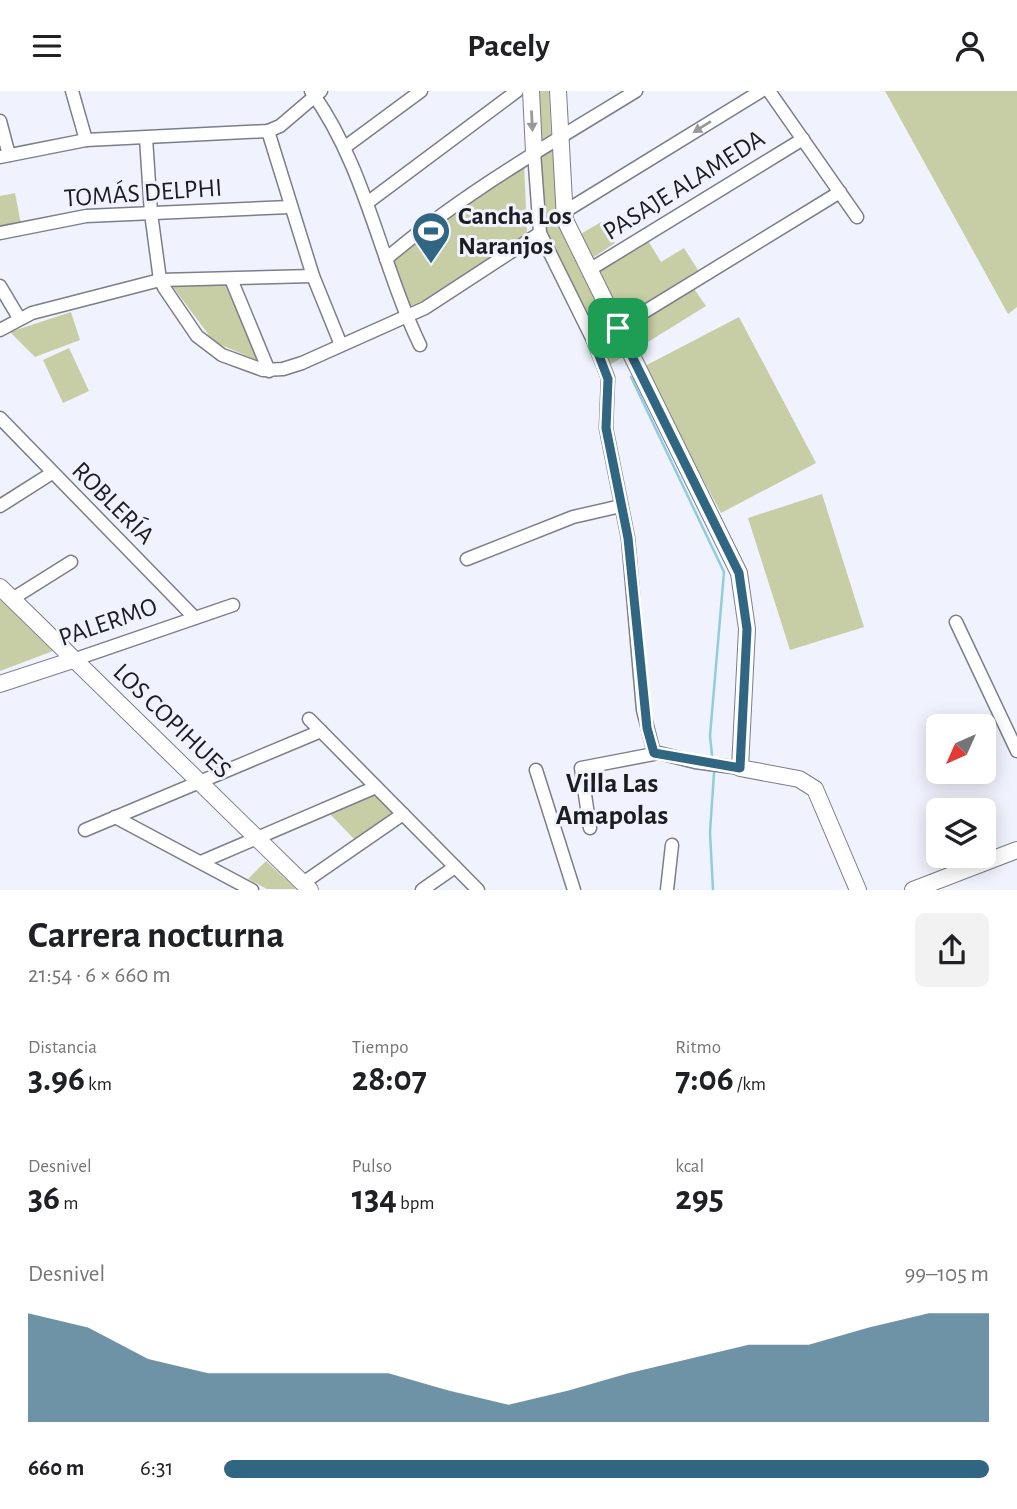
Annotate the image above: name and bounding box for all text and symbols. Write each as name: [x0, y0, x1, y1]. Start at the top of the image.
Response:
icon: menu: [28, 27, 66, 65]
icon: person: [951, 27, 989, 65]
text: Pacely: [467, 30, 550, 62]
one-way arrow: [527, 111, 538, 133]
one-way arrow: [693, 120, 712, 133]
street label: PASAJE ALAMEDA: [599, 125, 769, 245]
street label: TOMÁS DELPHI: [63, 173, 223, 212]
place label: Cancha Los Naranjos: [458, 203, 572, 259]
sports icon: Cancha Los Naranjos: [410, 210, 452, 265]
pin: [588, 298, 648, 358]
icon: arrive: [599, 309, 637, 347]
street label: ROBLERÍA: [67, 455, 161, 549]
street label: PALERMO: [56, 593, 160, 651]
street label: LOS COPIHUES: [108, 659, 236, 783]
north arrow: [926, 714, 996, 784]
map controls: [926, 714, 996, 868]
district label: Villa Las Amapolas: [556, 770, 668, 830]
button: layers: [926, 798, 996, 868]
button: share: [915, 913, 989, 987]
text: Carrera nocturna: [28, 917, 285, 955]
text: 21:54 · 6 × 660 m: [28, 964, 171, 987]
text: Distancia: [28, 1038, 97, 1057]
text: Tiempo: [352, 1038, 409, 1057]
text: Ritmo: [675, 1038, 721, 1057]
text: 3.96: [28, 1062, 85, 1097]
text: 28:07: [352, 1062, 427, 1097]
text: 7:06: [675, 1062, 734, 1097]
text: km: [85, 1075, 112, 1094]
text: /km: [734, 1075, 766, 1094]
text: Desnivel: [28, 1157, 92, 1176]
text: Pulso: [352, 1157, 392, 1176]
text: kcal: [675, 1157, 704, 1176]
text: 36: [28, 1181, 60, 1216]
text: 134: [352, 1181, 397, 1216]
text: 295: [675, 1181, 724, 1216]
text: m: [60, 1194, 78, 1213]
text: bpm: [397, 1194, 435, 1213]
text: Desnivel: [28, 1263, 105, 1286]
text: 99–105 m: [905, 1263, 989, 1286]
text: 660 m: [28, 1457, 84, 1480]
text: 6:31: [140, 1457, 173, 1480]

